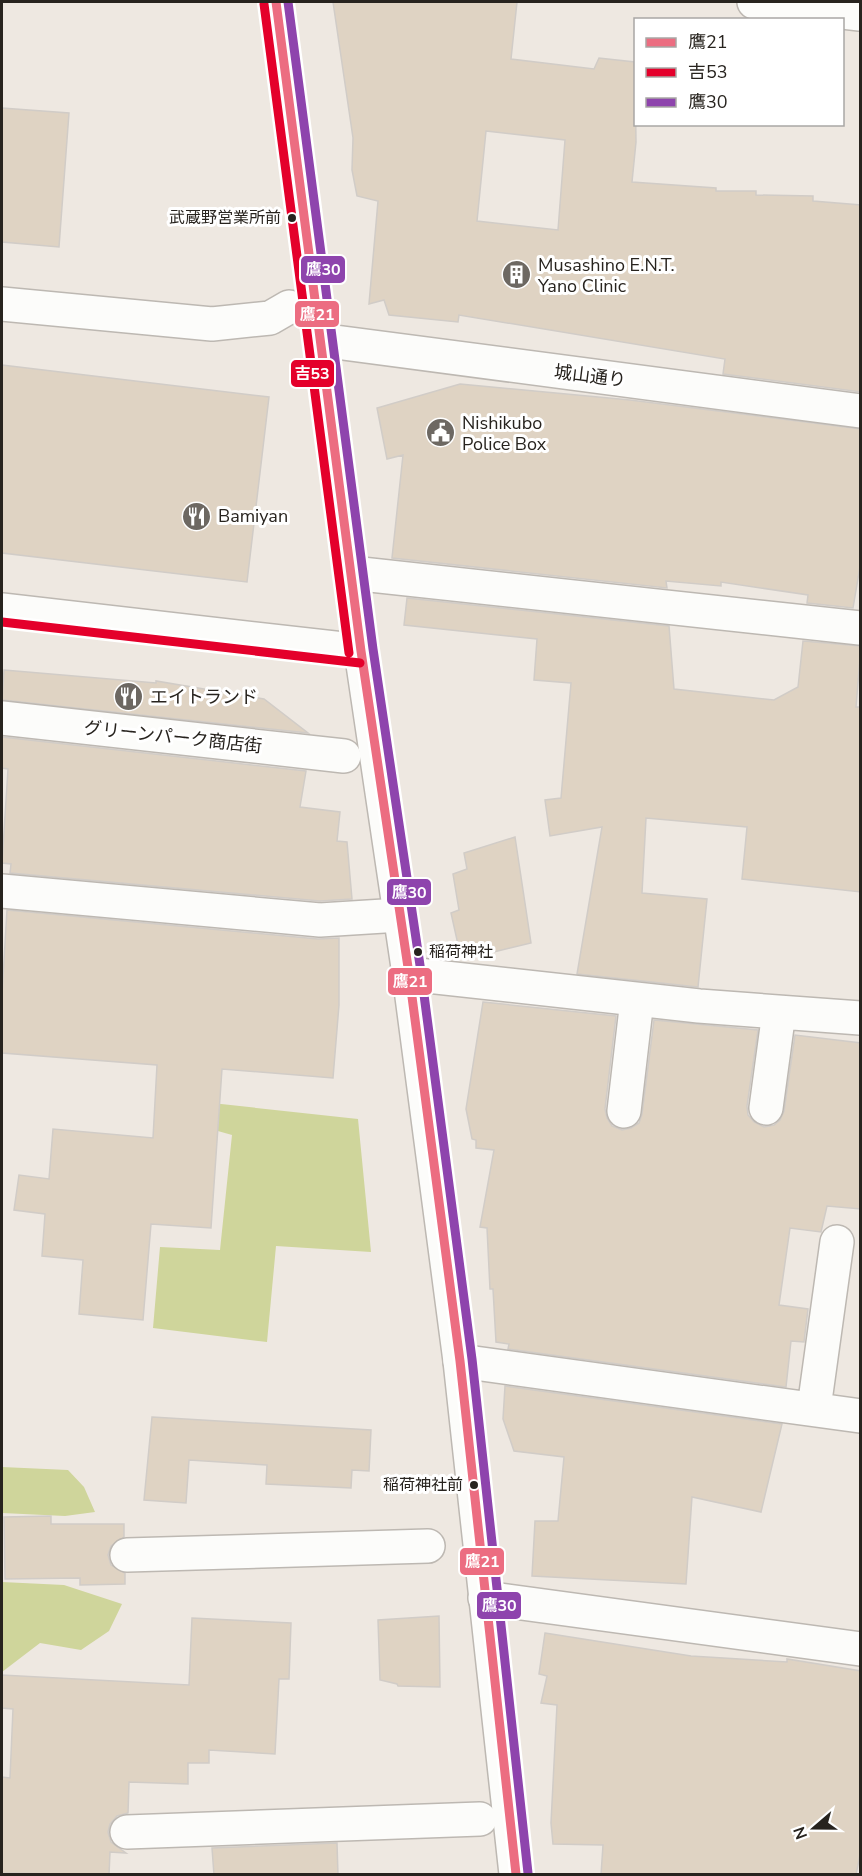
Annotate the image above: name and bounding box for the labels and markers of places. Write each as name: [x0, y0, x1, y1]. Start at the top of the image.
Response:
place label: 武蔵野営業所前: [169, 207, 281, 229]
marker: 武蔵野営業所前: [286, 212, 298, 224]
place label: Musashino E.N.T. Yano Clinic: [537, 253, 675, 298]
building icon: Musashino E.N.T. Yano Clinic: [501, 259, 533, 291]
place label: Nishikubo Police Box: [462, 411, 547, 456]
public building icon: Nishikubo Police Box: [425, 417, 457, 449]
restaurant icon: Bamiyan: [181, 500, 213, 532]
place label: Bamiyan: [218, 504, 288, 528]
restaurant icon: エイトランド: [113, 681, 145, 713]
place label: エイトランド: [150, 685, 258, 709]
place label: 稲荷神社: [429, 941, 493, 963]
marker: 稲荷神社: [412, 946, 424, 958]
place label: 稲荷神社前: [383, 1474, 463, 1496]
marker: 稲荷神社前: [468, 1479, 480, 1491]

